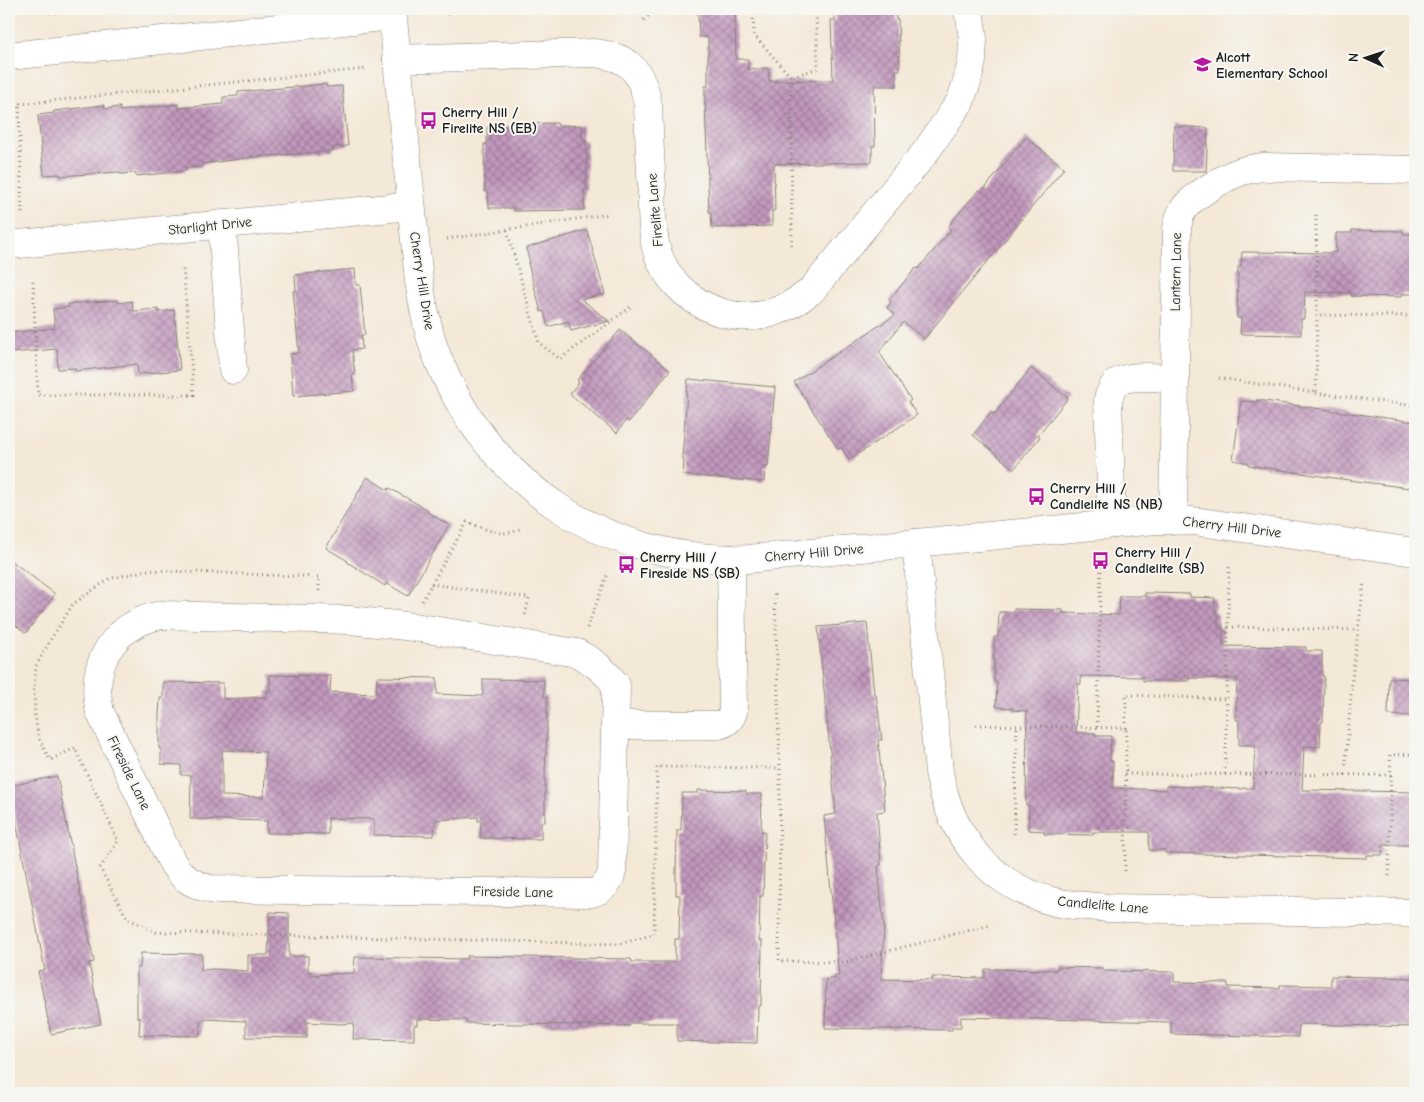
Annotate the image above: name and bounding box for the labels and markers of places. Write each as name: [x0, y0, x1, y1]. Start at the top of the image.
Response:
place label: Alcott Elementary School: [1216, 49, 1328, 82]
school or university icon: Alcott Elementary School: [1192, 55, 1212, 75]
place label: Cherry Hill / Firelite NS (EB): [442, 104, 537, 137]
bus stop icon: Cherry Hill / Firelite NS (EB): [418, 110, 438, 130]
place label: Cherry Hill / Candlelite NS (NB): [1050, 480, 1163, 513]
bus stop icon: Cherry Hill / Candlelite NS (NB): [1026, 486, 1046, 506]
place label: Cherry Hill / Candlelite (SB): [1115, 544, 1205, 577]
place label: Cherry Hill / Fireside NS (SB): [640, 549, 740, 582]
bus stop icon: Cherry Hill / Candlelite (SB): [1091, 550, 1111, 570]
bus stop icon: Cherry Hill / Fireside NS (SB): [616, 555, 636, 575]

